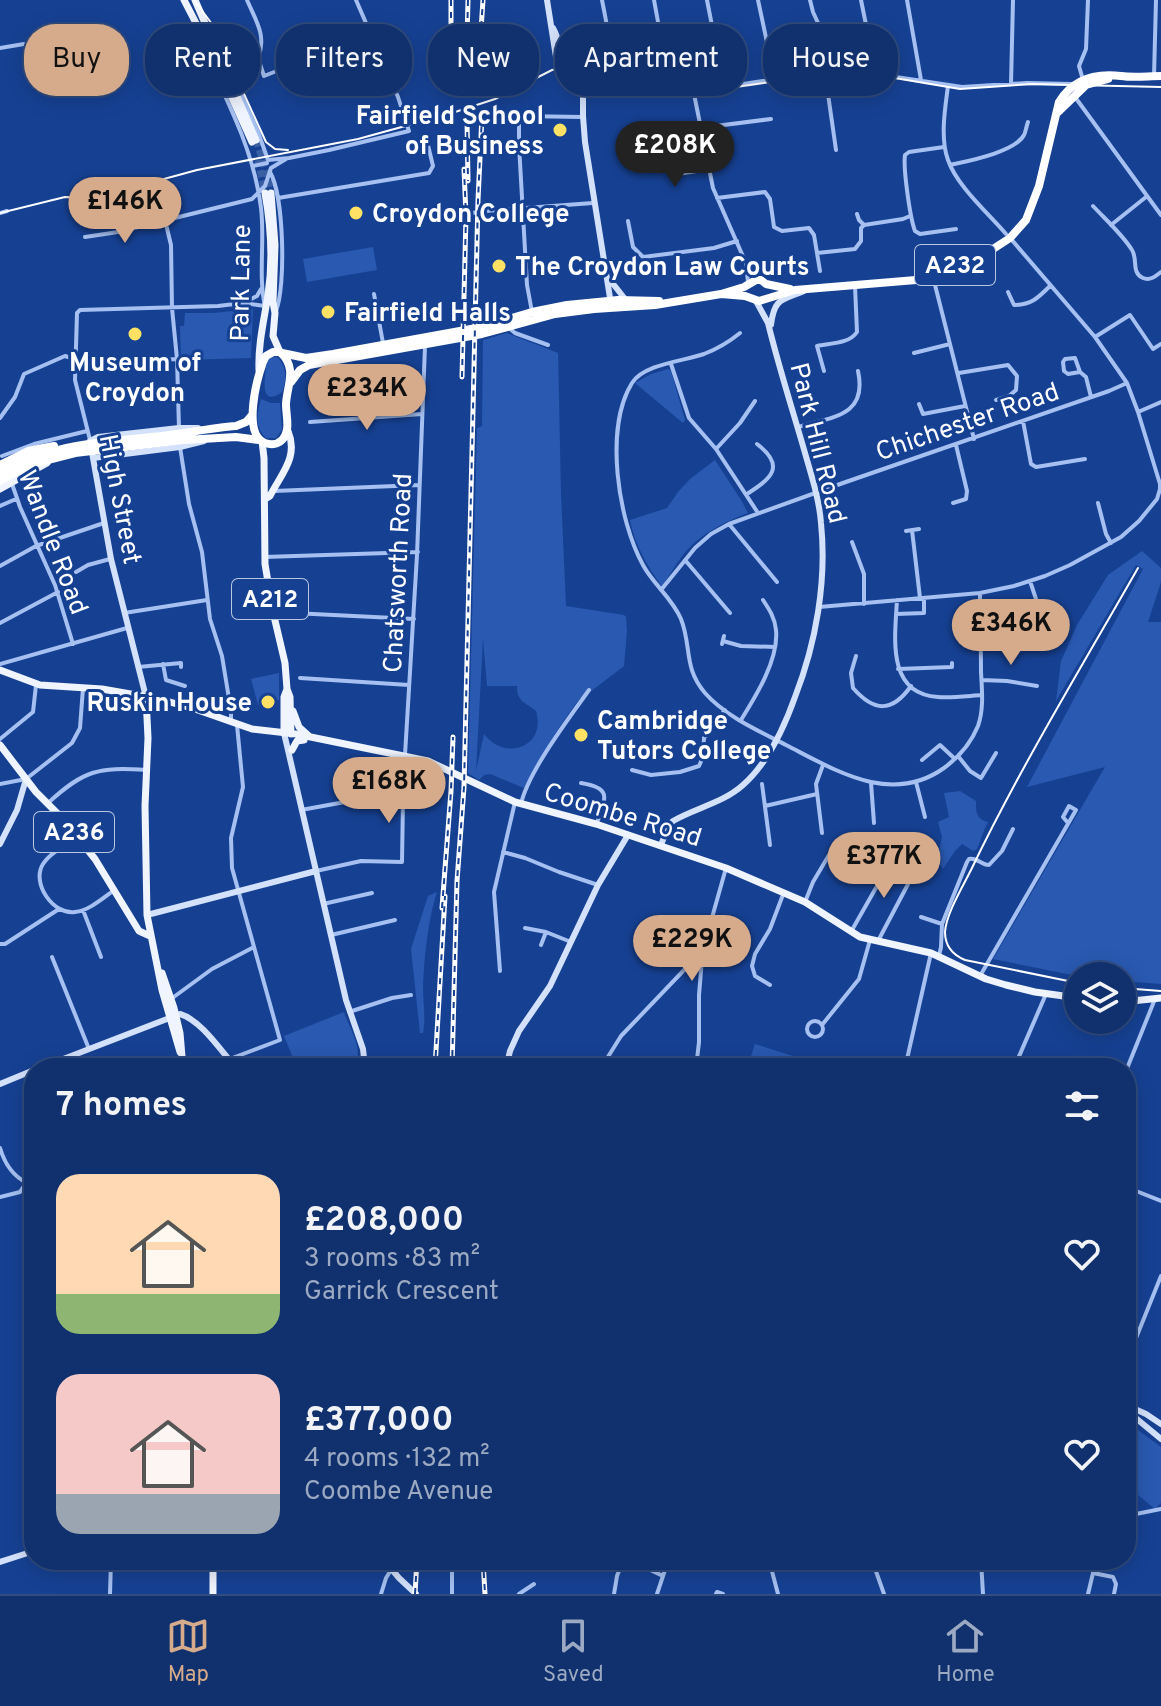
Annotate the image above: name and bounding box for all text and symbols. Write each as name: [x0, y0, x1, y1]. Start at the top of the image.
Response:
chip: Buy: [24, 24, 129, 96]
chip: Rent: [145, 24, 260, 96]
chip: Filters: [276, 24, 412, 96]
chip: New: [428, 24, 539, 96]
chip: Apartment: [555, 24, 747, 96]
chip: House: [763, 24, 898, 96]
place label: Fairfield School of Business: [356, 101, 544, 164]
marker: Fairfield School of Business: [551, 121, 569, 139]
pin: £208K: [619, 121, 731, 189]
text: £208K: [633, 130, 717, 163]
pin: £146K: [69, 177, 181, 245]
text: £146K: [86, 186, 164, 219]
place label: Croydon College: [372, 199, 570, 232]
marker: Croydon College: [347, 204, 365, 222]
street label: Park Lane: [225, 224, 260, 342]
road number: A232: [915, 245, 995, 285]
place label: The Croydon Law Courts: [515, 252, 810, 285]
marker: The Croydon Law Courts: [490, 257, 508, 275]
place label: Fairfield Halls: [344, 298, 511, 331]
marker: Fairfield Halls: [319, 303, 337, 321]
marker: Museum of Croydon: [126, 325, 144, 343]
place label: Museum of Croydon: [69, 348, 201, 411]
street label: Park Hill Road: [781, 360, 852, 527]
pin: £234K: [311, 364, 423, 432]
text: £234K: [326, 373, 408, 406]
street label: Chichester Road: [872, 377, 1064, 470]
street label: High Street: [90, 432, 147, 567]
street label: Wandle Road: [9, 466, 94, 620]
street label: Chatsworth Road: [378, 472, 421, 674]
road number: A212: [232, 579, 308, 619]
pin: £346K: [955, 599, 1067, 667]
text: £346K: [970, 608, 1052, 641]
place label: Ruskin House: [87, 688, 252, 721]
marker: Ruskin House: [259, 693, 277, 711]
place label: Cambridge Tutors College: [597, 706, 771, 769]
marker: Cambridge Tutors College: [572, 726, 590, 744]
pin: £168K: [333, 757, 445, 825]
text: £168K: [351, 766, 427, 799]
street label: Coombe Road: [539, 777, 705, 856]
road number: A236: [34, 812, 114, 852]
pin: £377K: [828, 832, 940, 900]
text: £377K: [845, 841, 923, 874]
pin: £229K: [636, 915, 748, 983]
text: £229K: [651, 924, 733, 957]
map controls: [1064, 962, 1136, 1034]
button: layers: [1064, 962, 1136, 1034]
icon: filters: [1060, 1084, 1104, 1128]
text: 7 homes: [56, 1085, 187, 1128]
text: £208,000: [304, 1200, 464, 1243]
icon: home: [120, 1206, 216, 1302]
icon: heart: [1060, 1232, 1104, 1276]
text: 3 rooms · 83 m²: [304, 1243, 480, 1276]
text: Garrick Crescent: [304, 1276, 499, 1309]
text: £377,000: [304, 1400, 454, 1443]
icon: home: [120, 1406, 216, 1502]
icon: heart: [1060, 1432, 1104, 1476]
text: 4 rooms · 132 m²: [304, 1443, 490, 1476]
text: Coombe Avenue: [304, 1476, 493, 1509]
tab: Map: [166, 1614, 210, 1689]
tab: Saved: [543, 1614, 604, 1689]
tab: Home: [936, 1614, 995, 1689]

